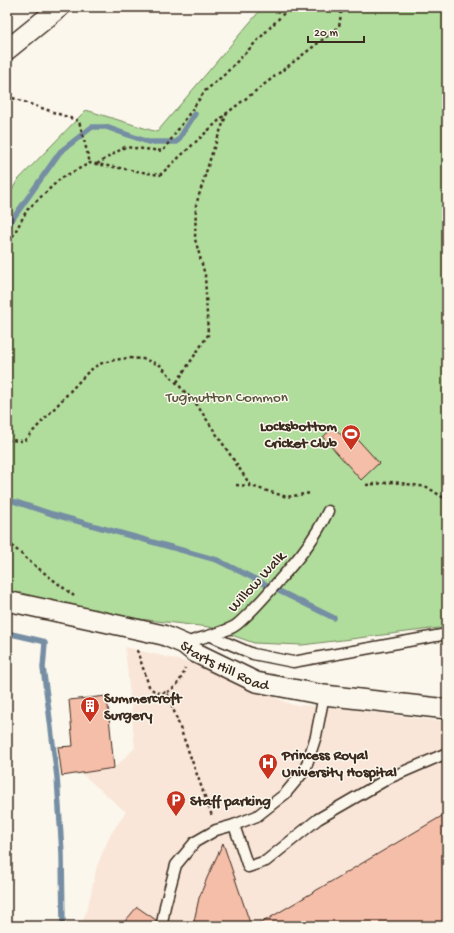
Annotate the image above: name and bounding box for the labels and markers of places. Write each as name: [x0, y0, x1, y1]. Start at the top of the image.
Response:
place label: Locksbottom Cricket Club: [260, 418, 337, 453]
sports icon: Locksbottom Cricket Club: [340, 423, 362, 451]
place label: Summercroft Surgery: [104, 690, 183, 725]
building icon: Summercroft Surgery: [79, 695, 101, 723]
place label: Princess Royal University Hospital: [281, 747, 397, 782]
hospital icon: Princess Royal University Hospital: [257, 752, 279, 780]
parking icon: Staff parking: [165, 789, 187, 817]
place label: Staff parking: [190, 793, 271, 811]

